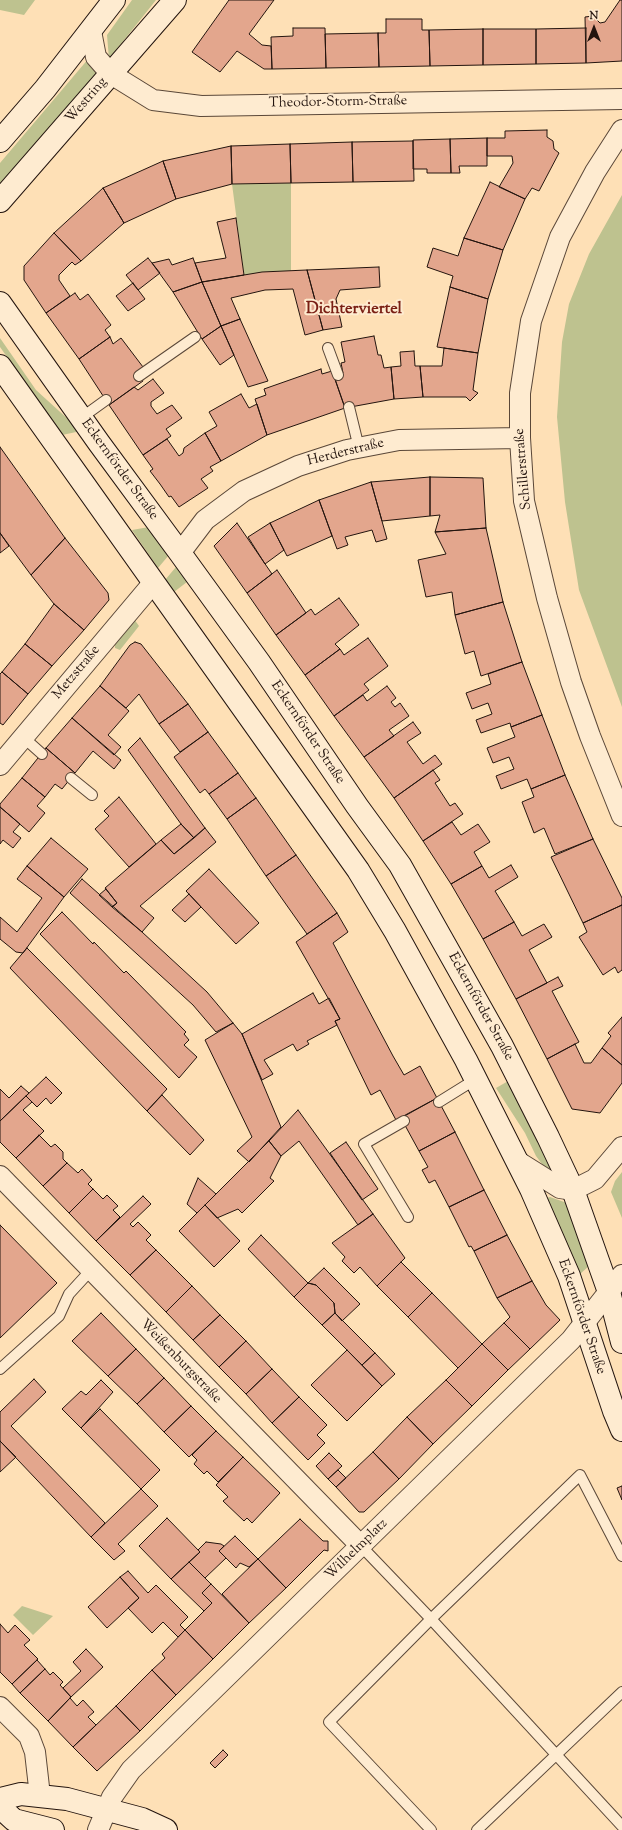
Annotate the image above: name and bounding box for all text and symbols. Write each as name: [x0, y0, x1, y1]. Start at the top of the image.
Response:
north arrow: [574, 8, 614, 48]
text: N: [590, 8, 598, 24]
street label: Westring: [63, 75, 111, 127]
street label: Theodor-Storm-Straße: [269, 93, 407, 113]
district label: Dichterviertel: [306, 300, 402, 320]
street label: Eckernförder Straße: [77, 416, 161, 524]
street label: Schillerstraße: [512, 427, 536, 511]
street label: Herderstraße: [306, 435, 386, 471]
street label: Metzstraße: [50, 643, 104, 703]
street label: Eckernförder Straße: [266, 678, 348, 788]
street label: Eckernförder Straße: [443, 950, 517, 1064]
street label: Eckernförder Straße: [553, 1257, 609, 1377]
street label: Weißenburgstraße: [136, 1316, 224, 1408]
street label: Wilhelmplatz: [322, 1516, 392, 1584]

